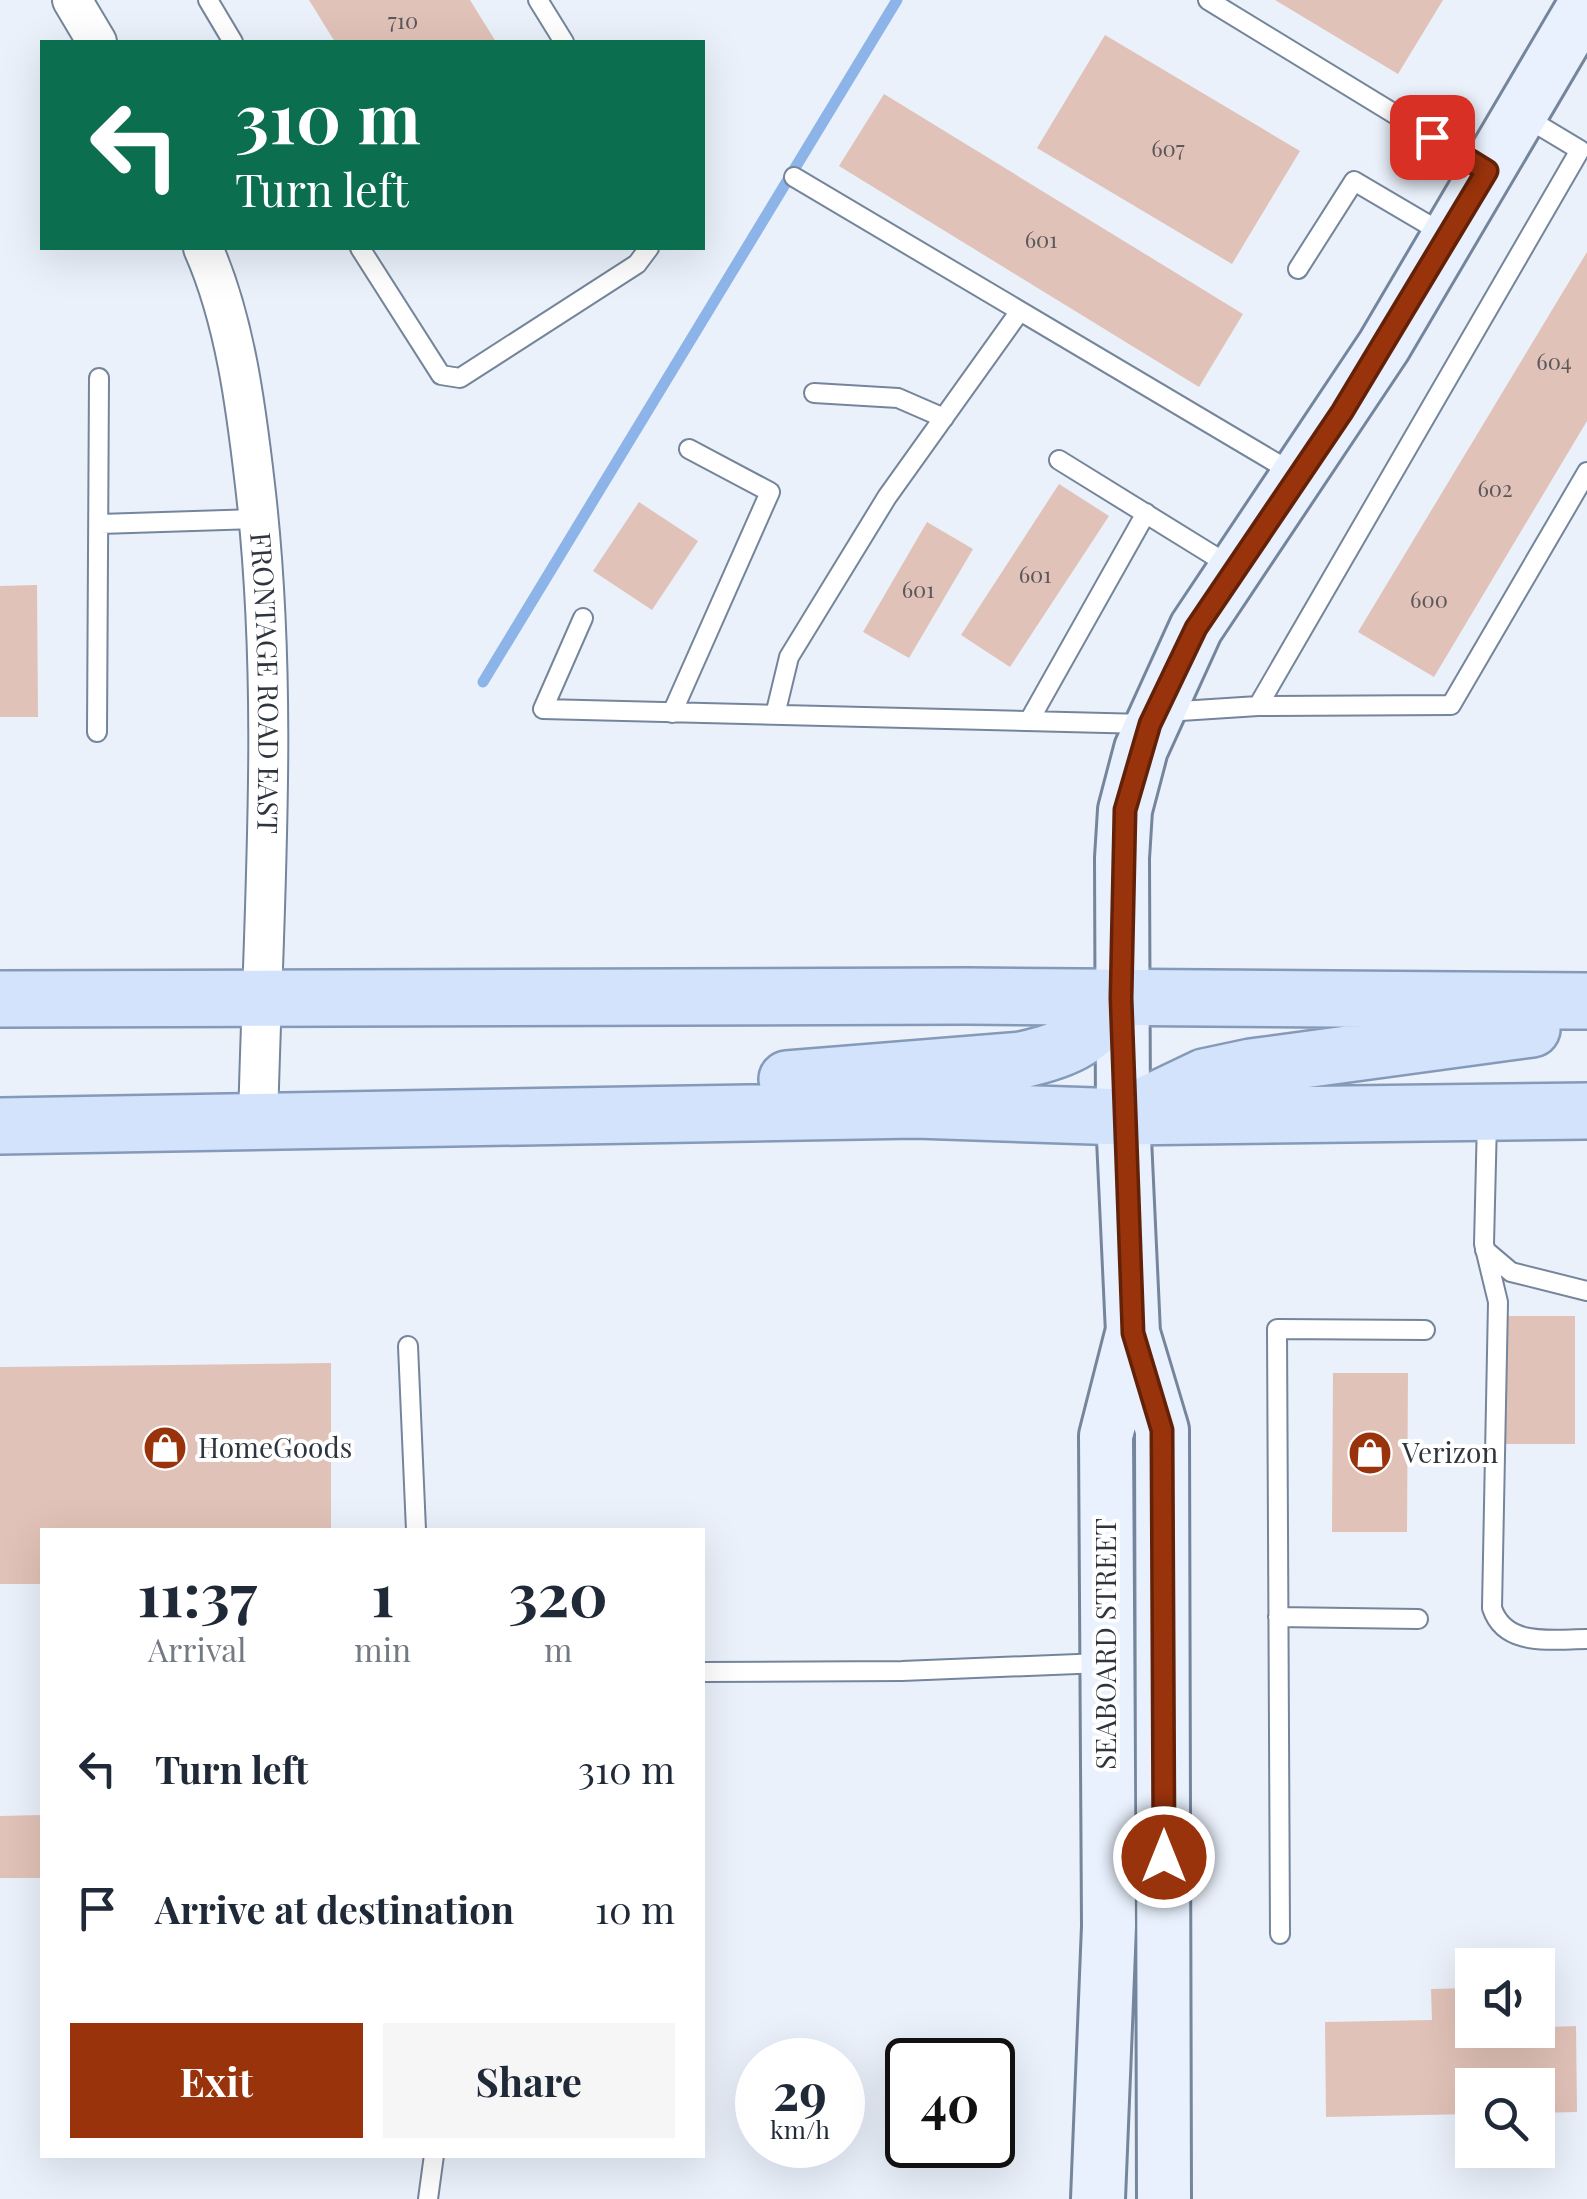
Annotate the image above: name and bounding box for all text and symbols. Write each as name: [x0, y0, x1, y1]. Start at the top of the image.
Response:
house number: 710: [388, 5, 418, 35]
text: 310 m: [235, 68, 421, 162]
icon: left: [70, 80, 200, 210]
pin: [1390, 95, 1475, 180]
icon: arrive: [1405, 110, 1460, 165]
house number: 607: [1151, 133, 1185, 163]
text: Turn left: [235, 158, 409, 218]
house number: 601: [1025, 224, 1057, 254]
house number: 604: [1536, 346, 1572, 376]
house number: 602: [1477, 473, 1513, 503]
street label: FRONTAGE ROAD EAST: [243, 531, 288, 834]
house number: 601: [1019, 559, 1051, 589]
house number: 601: [902, 574, 934, 604]
house number: 600: [1410, 584, 1448, 614]
shop icon: HomeGoods: [142, 1425, 188, 1471]
place label: HomeGoods: [198, 1428, 352, 1465]
shop icon: Verizon: [1347, 1430, 1393, 1476]
place label: Verizon: [1401, 1433, 1498, 1470]
street label: SEABOARD STREET: [1086, 1518, 1123, 1770]
text: 11:37: [137, 1552, 257, 1632]
text: 1: [371, 1552, 394, 1632]
text: 320: [508, 1552, 608, 1632]
text: Arrival: [148, 1627, 246, 1670]
text: min: [354, 1627, 411, 1670]
text: m: [544, 1627, 572, 1670]
icon: left: [70, 1741, 125, 1796]
text: Turn left: [155, 1743, 308, 1794]
text: 310 m: [578, 1743, 675, 1794]
position arrow: [1112, 1805, 1216, 1909]
icon: arrive: [70, 1881, 125, 1936]
text: Arrive at destination: [155, 1883, 514, 1934]
text: 10 m: [595, 1883, 675, 1934]
map controls: [1455, 1948, 1555, 2168]
button: sound: [1455, 1948, 1555, 2048]
button: Exit: [70, 2023, 363, 2138]
button: Share: [383, 2023, 675, 2138]
speed limit sign: 40: [885, 2038, 1015, 2168]
text: 29: [773, 2057, 827, 2124]
button: search: [1455, 2068, 1555, 2168]
text: km/h: [770, 2112, 830, 2145]

